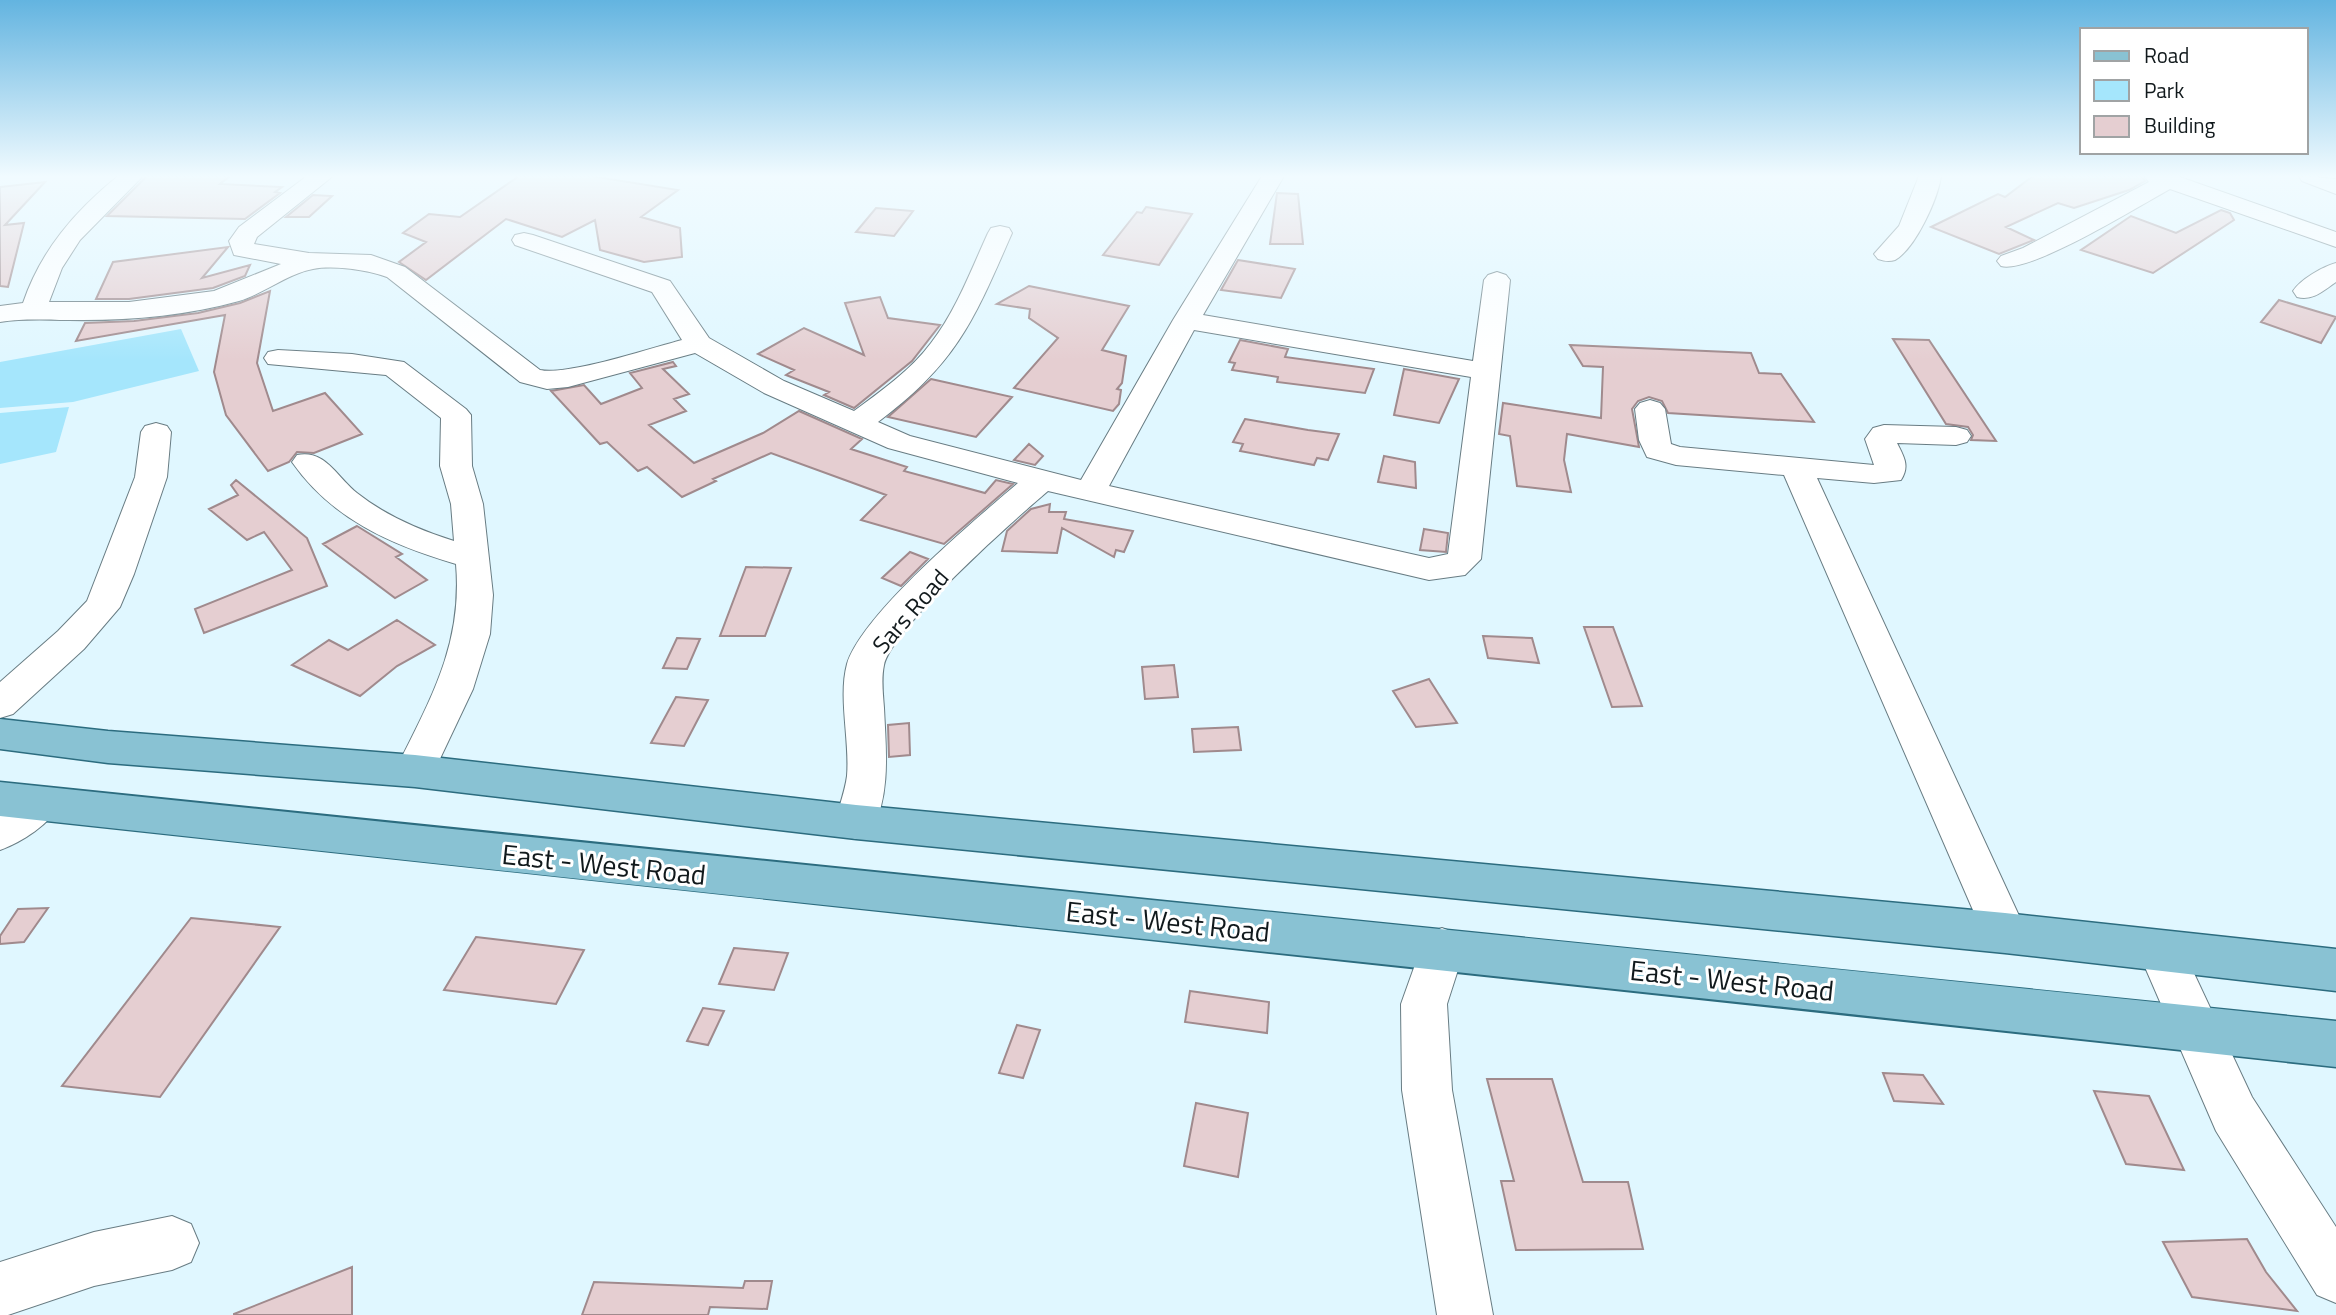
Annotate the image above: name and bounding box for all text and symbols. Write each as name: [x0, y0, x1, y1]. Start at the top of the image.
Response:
legend: [2080, 28, 2308, 154]
text: Road: [2144, 39, 2189, 71]
text: Park: [2144, 74, 2184, 106]
text: Building: [2144, 109, 2216, 141]
street label: Sars Road: [863, 561, 957, 661]
street label: East - West Road: [500, 832, 708, 896]
street label: East - West Road: [1064, 889, 1272, 953]
street label: East - West Road: [1628, 948, 1836, 1012]

